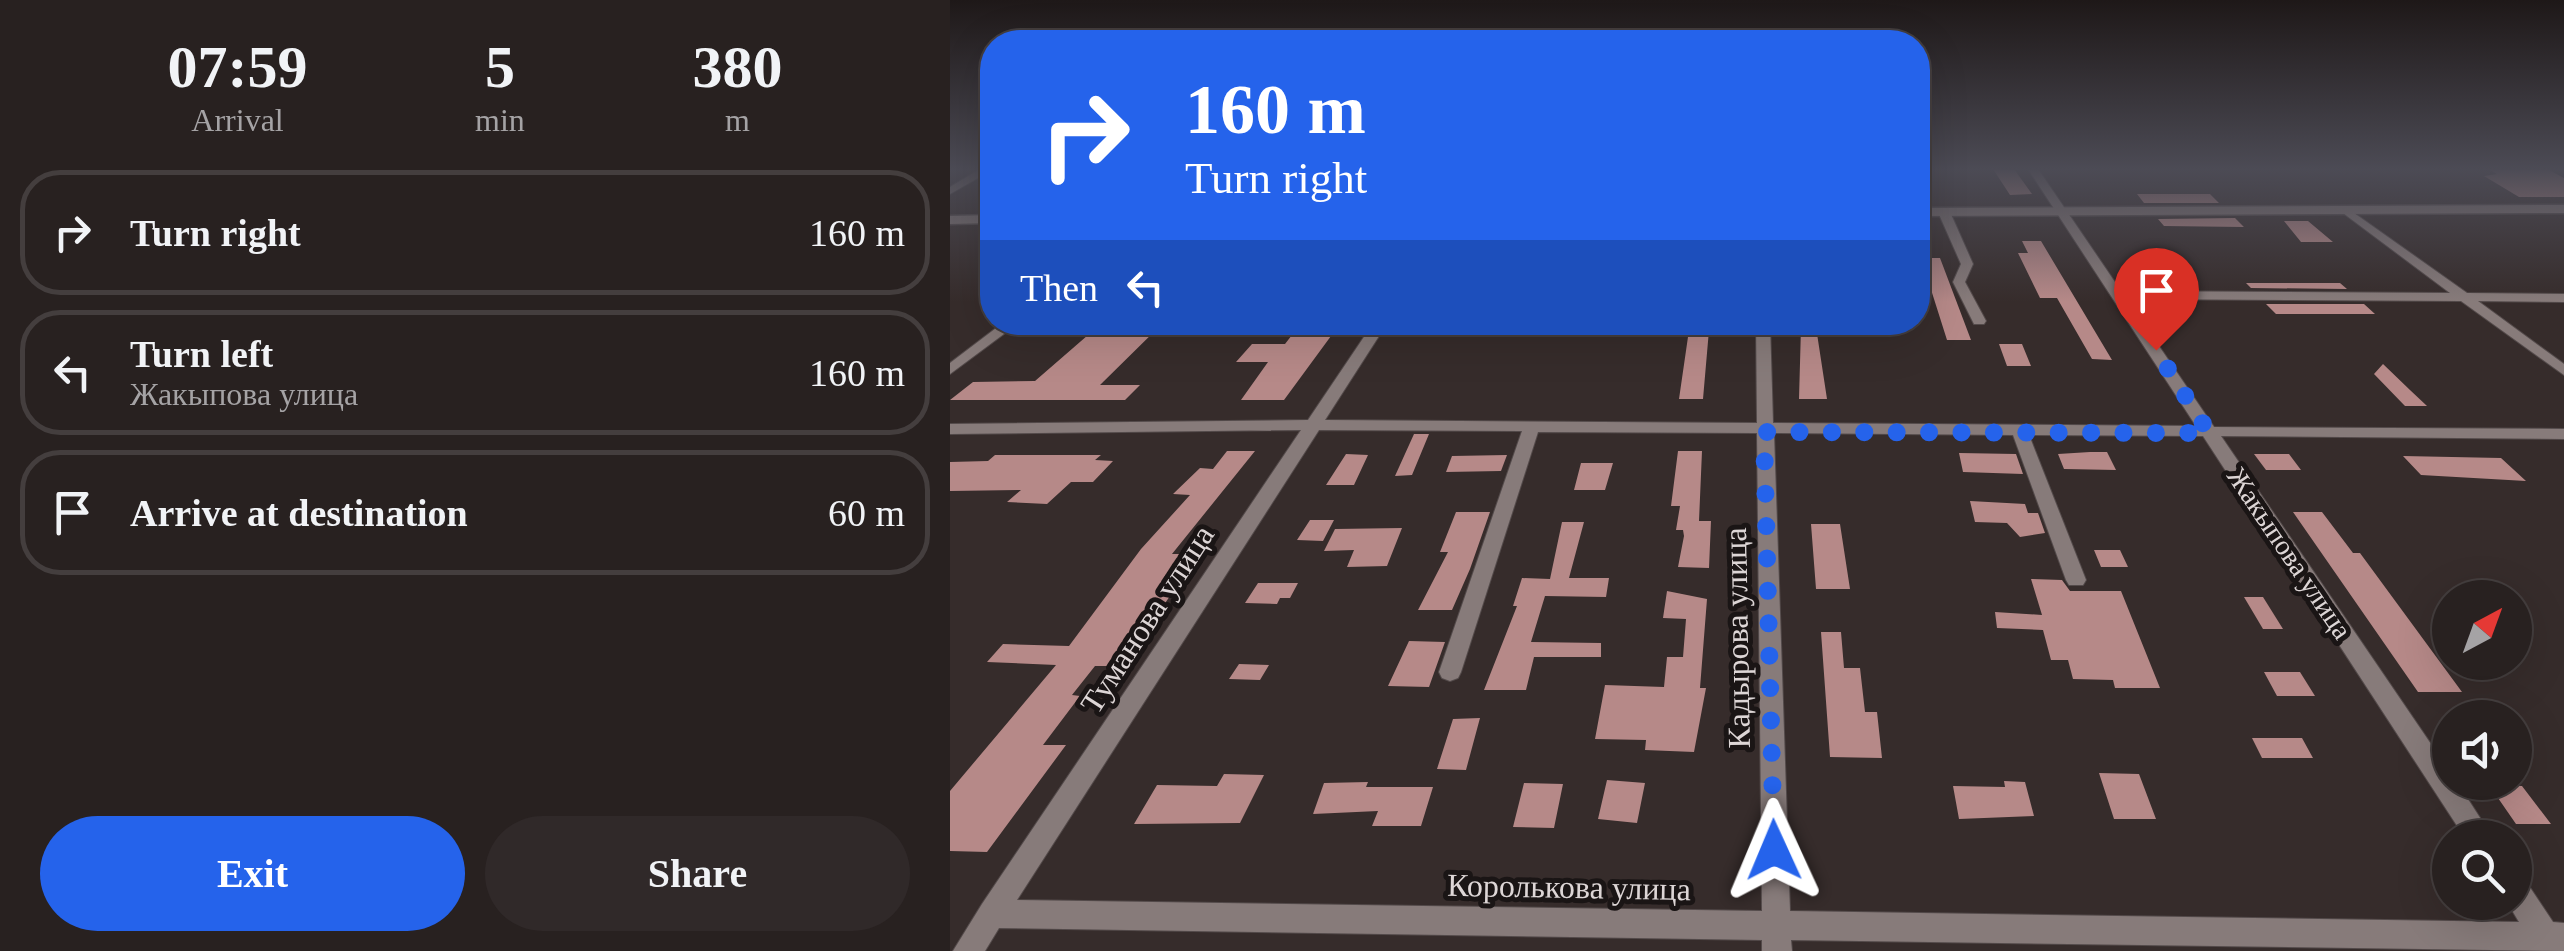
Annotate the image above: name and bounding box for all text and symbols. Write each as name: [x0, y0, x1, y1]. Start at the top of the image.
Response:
text: 07:59: [168, 34, 308, 100]
text: 5: [485, 34, 515, 100]
text: 380: [692, 34, 782, 100]
icon: right: [1020, 70, 1150, 200]
text: 160 m: [1185, 71, 1366, 148]
text: Arrival: [191, 102, 284, 138]
text: min: [475, 102, 525, 138]
text: m: [725, 102, 750, 138]
text: Turn right: [1185, 153, 1367, 203]
icon: right: [45, 205, 100, 260]
text: Turn right: [130, 212, 301, 254]
text: 160 m: [809, 212, 905, 254]
pin: [2114, 248, 2199, 351]
icon: left: [1118, 260, 1173, 315]
icon: arrive: [2129, 263, 2184, 318]
text: Then: [1020, 267, 1098, 309]
text: Turn left: [130, 333, 273, 375]
icon: left: [45, 345, 100, 400]
text: 160 m: [809, 352, 905, 394]
text: Жакыпова улица: [130, 376, 358, 412]
street label: Жакыпова улица: [2221, 462, 2359, 645]
icon: arrive: [45, 485, 100, 540]
text: Arrive at destination: [130, 492, 468, 534]
text: 60 m: [828, 492, 905, 534]
street label: Туманова улица: [1073, 518, 1221, 720]
street label: Кадырова улица: [1717, 527, 1757, 749]
north arrow: [2432, 580, 2532, 680]
map controls: [2432, 580, 2532, 920]
button: sound: [2432, 700, 2532, 800]
position arrow: [1722, 798, 1826, 902]
button: Exit: [40, 816, 465, 931]
button: Share: [485, 816, 910, 931]
button: search: [2432, 820, 2532, 920]
street label: Королькова улица: [1447, 867, 1691, 907]

